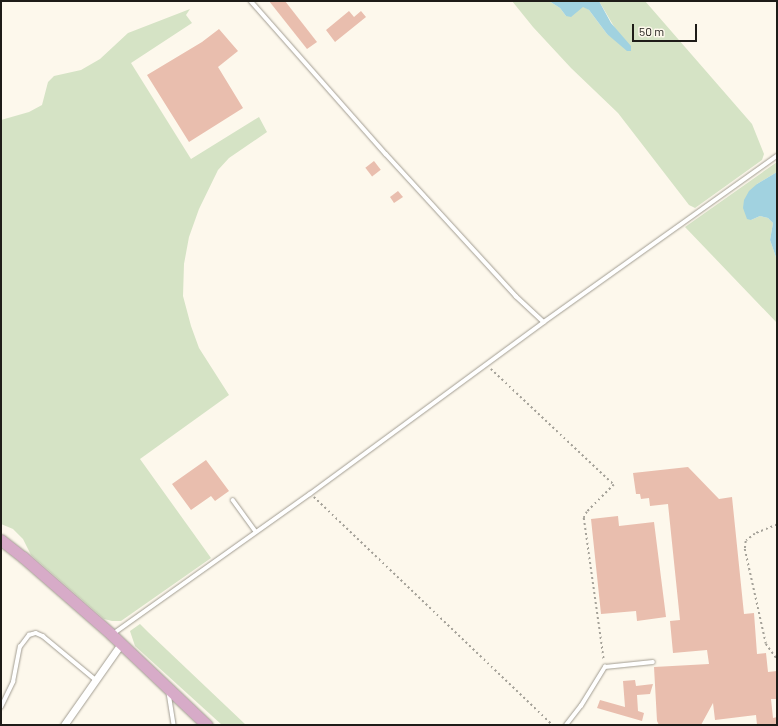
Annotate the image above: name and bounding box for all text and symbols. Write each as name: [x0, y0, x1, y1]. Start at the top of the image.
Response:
scale bar: [634, 16, 699, 42]
text: 50 m: [639, 24, 664, 38]

